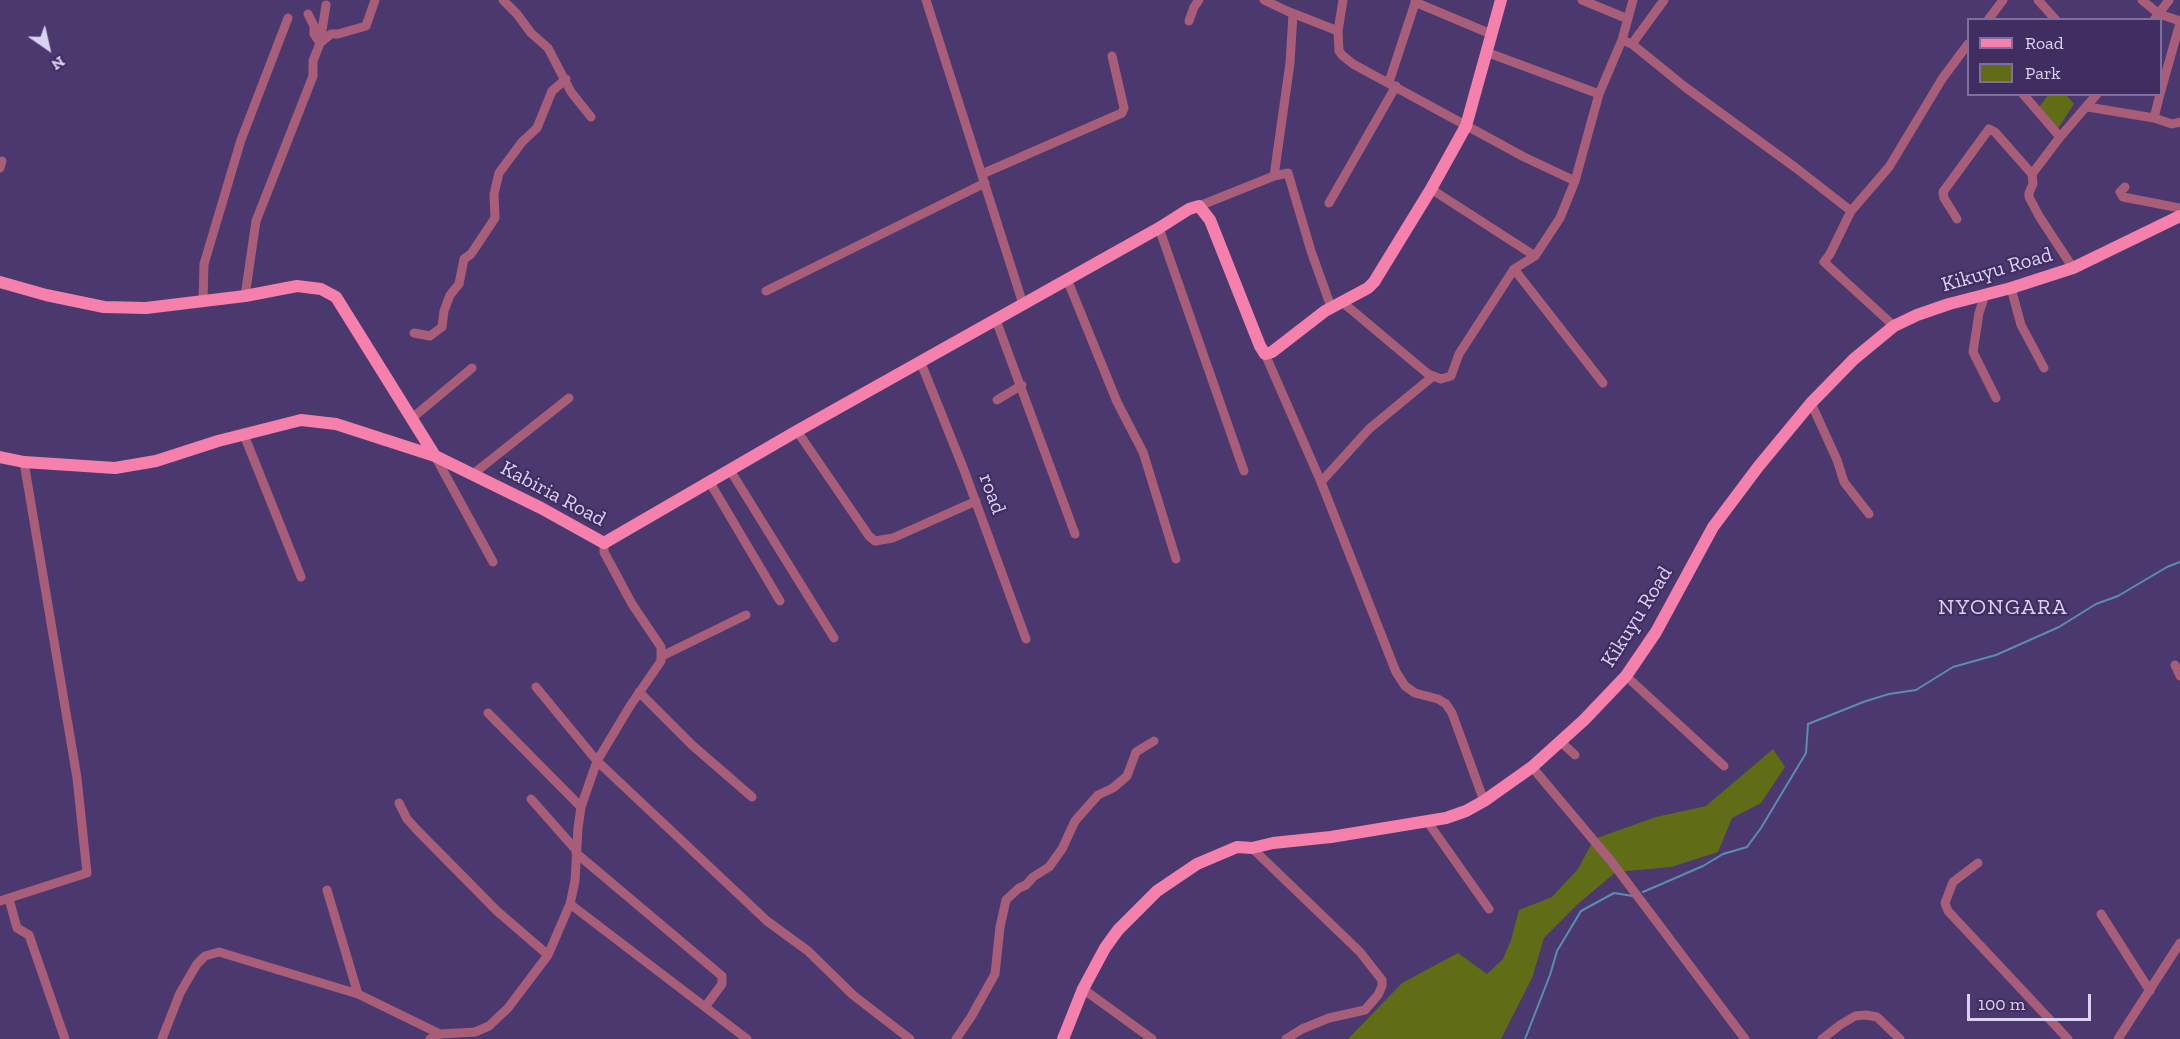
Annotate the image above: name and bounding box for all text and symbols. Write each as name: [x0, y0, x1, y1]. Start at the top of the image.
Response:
north arrow: [18, 18, 78, 78]
legend: [1967, 18, 2162, 96]
text: Road: [2025, 32, 2064, 54]
text: N: [48, 52, 69, 75]
text: Park: [2025, 62, 2061, 84]
street label: Kikuyu Road: [1939, 242, 2055, 298]
street label: Kabiria Road: [496, 456, 610, 532]
street label: road: [973, 470, 1011, 518]
street label: Kikuyu Road: [1596, 562, 1678, 672]
district label: NYONGARA: [1938, 595, 2068, 621]
scale bar: [1970, 982, 2094, 1020]
text: 100 m: [1978, 993, 2025, 1015]

